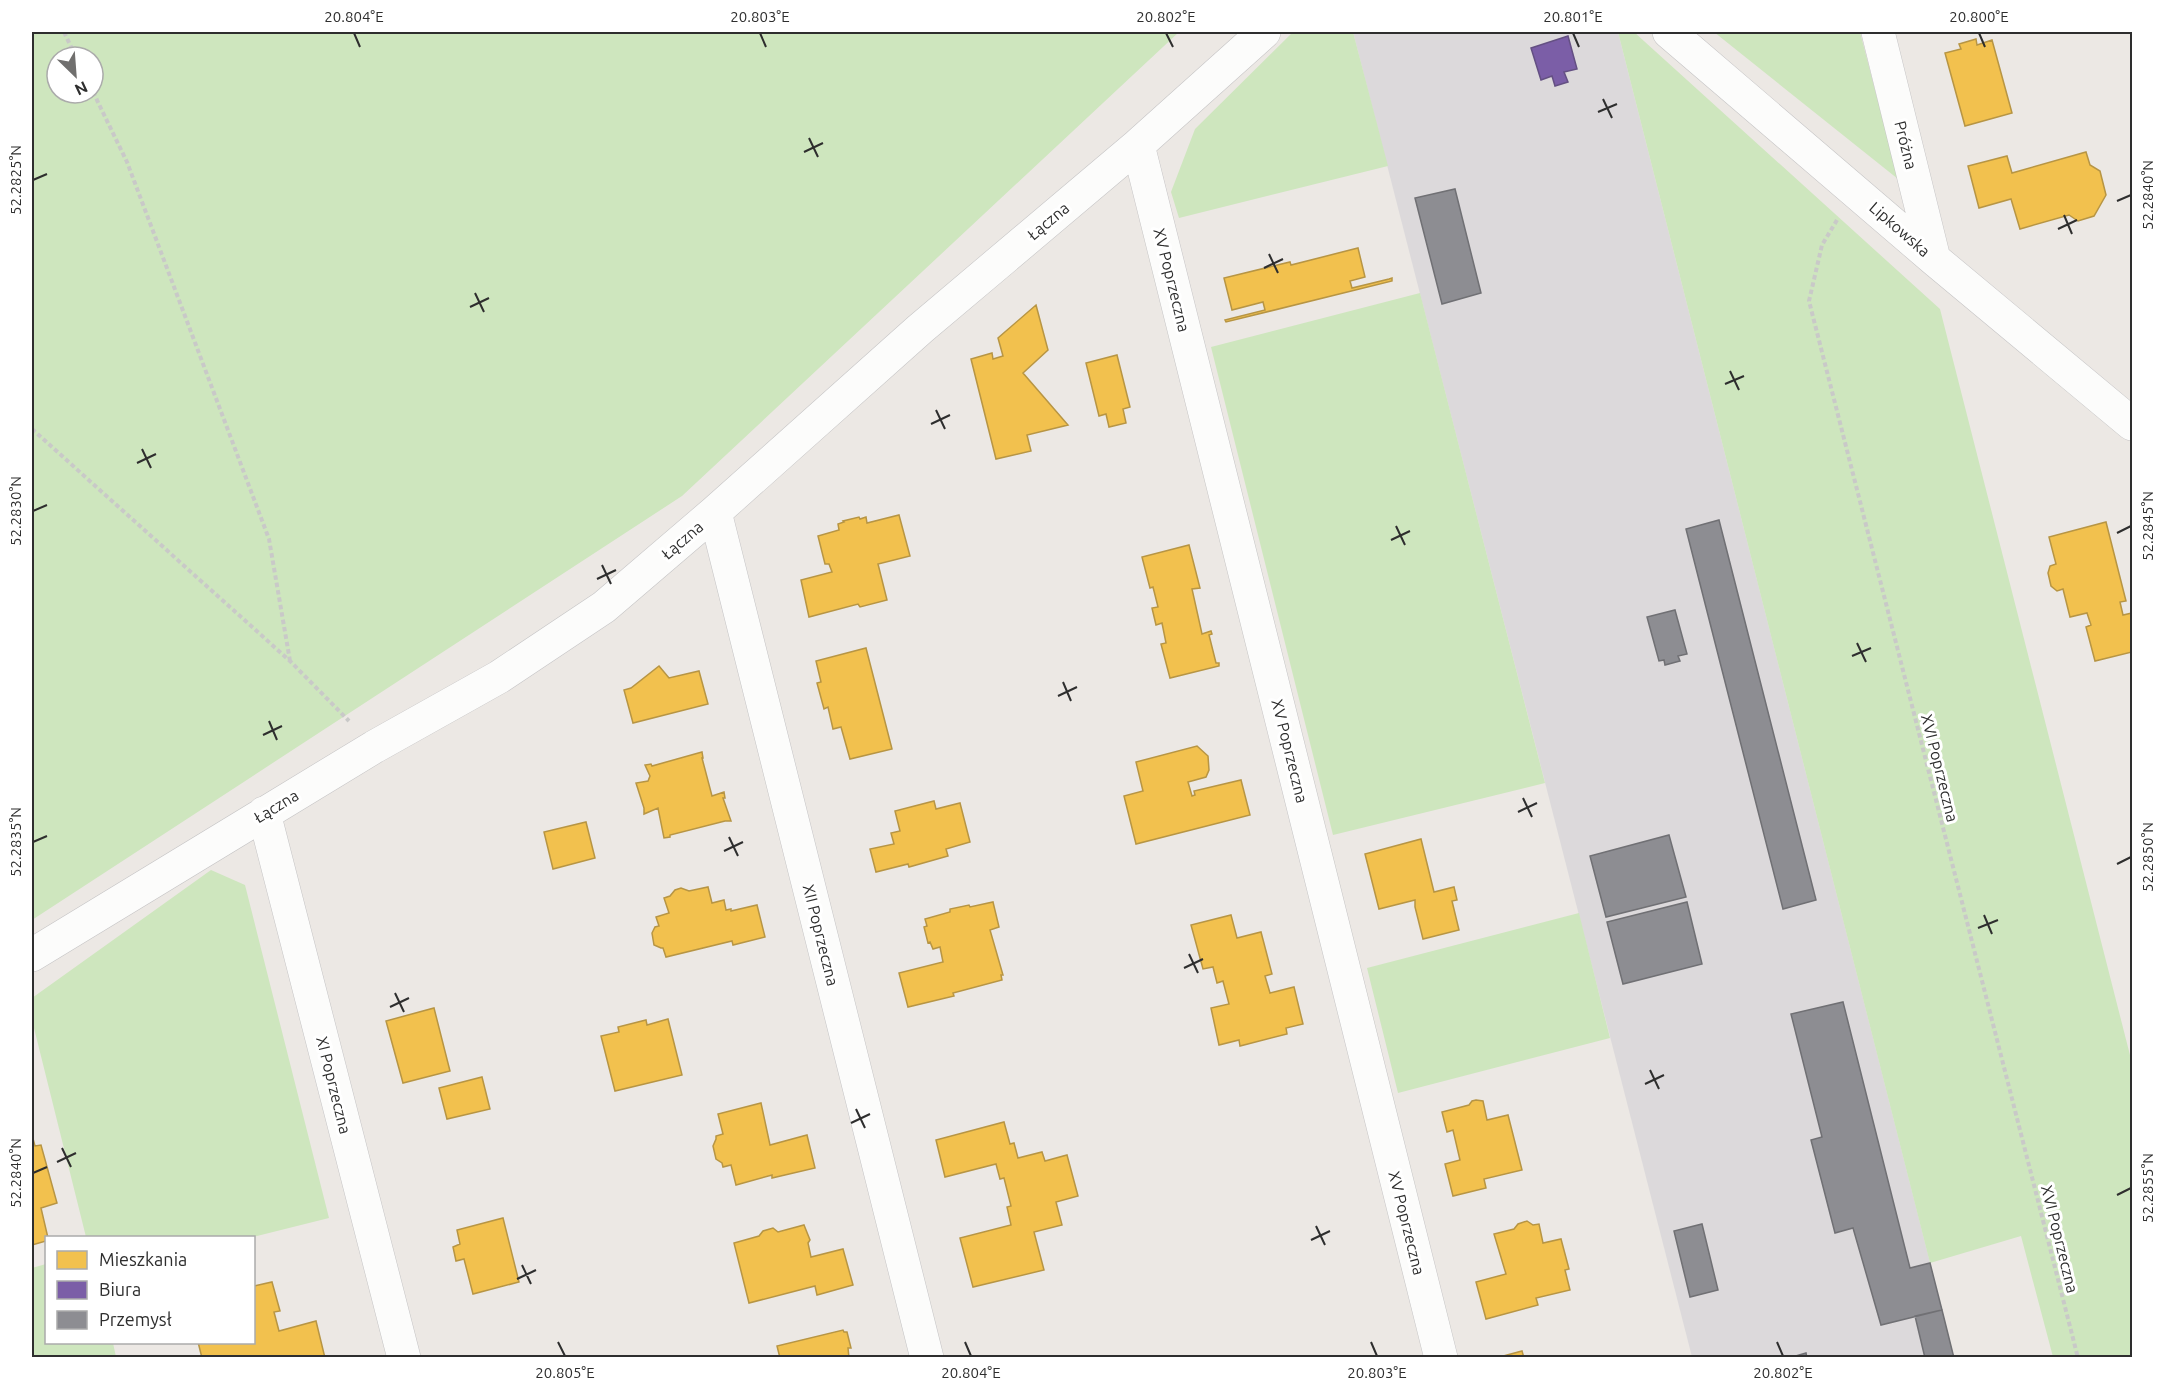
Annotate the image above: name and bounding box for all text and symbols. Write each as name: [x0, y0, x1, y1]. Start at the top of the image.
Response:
text: 20.804°E: [324, 8, 384, 25]
text: 20.803°E: [730, 8, 790, 25]
text: 20.802°E: [1136, 8, 1196, 25]
text: 20.801°E: [1543, 8, 1603, 25]
text: 20.800°E: [1949, 8, 2009, 25]
north arrow: [45, 45, 105, 105]
text: N: [72, 78, 91, 99]
street label: Próżna: [1891, 119, 1921, 171]
text: 52.2825°N: [7, 145, 24, 215]
text: 52.2840°N: [2139, 160, 2156, 230]
street label: Łączna: [1024, 198, 1072, 244]
street label: Lipkowska: [1866, 198, 1934, 260]
street label: XV Poprzeczna: [1150, 226, 1194, 334]
text: 52.2830°N: [7, 476, 24, 546]
text: 52.2845°N: [2139, 491, 2156, 561]
street label: Łączna: [658, 517, 706, 563]
street label: XV Poprzeczna: [1268, 697, 1312, 805]
street label: XVI Poprzeczna: [1918, 712, 1962, 824]
street label: Łączna: [250, 786, 302, 826]
text: 52.2835°N: [7, 807, 24, 877]
text: 52.2850°N: [2139, 822, 2156, 892]
street label: XII Poprzeczna: [800, 882, 842, 988]
street label: XI Poprzeczna: [313, 1034, 355, 1136]
text: 52.2840°N: [7, 1138, 24, 1208]
text: 52.2855°N: [2139, 1153, 2156, 1223]
street label: XV Poprzeczna: [1385, 1169, 1429, 1277]
street label: XVI Poprzeczna: [2038, 1183, 2082, 1295]
legend: [45, 1236, 255, 1344]
text: Mieszkania: [99, 1249, 187, 1269]
text: Biura: [99, 1279, 141, 1299]
text: Przemysł: [99, 1309, 172, 1329]
text: 20.805°E: [535, 1364, 595, 1381]
text: 20.804°E: [941, 1364, 1001, 1381]
text: 20.803°E: [1347, 1364, 1407, 1381]
text: 20.802°E: [1753, 1364, 1813, 1381]

